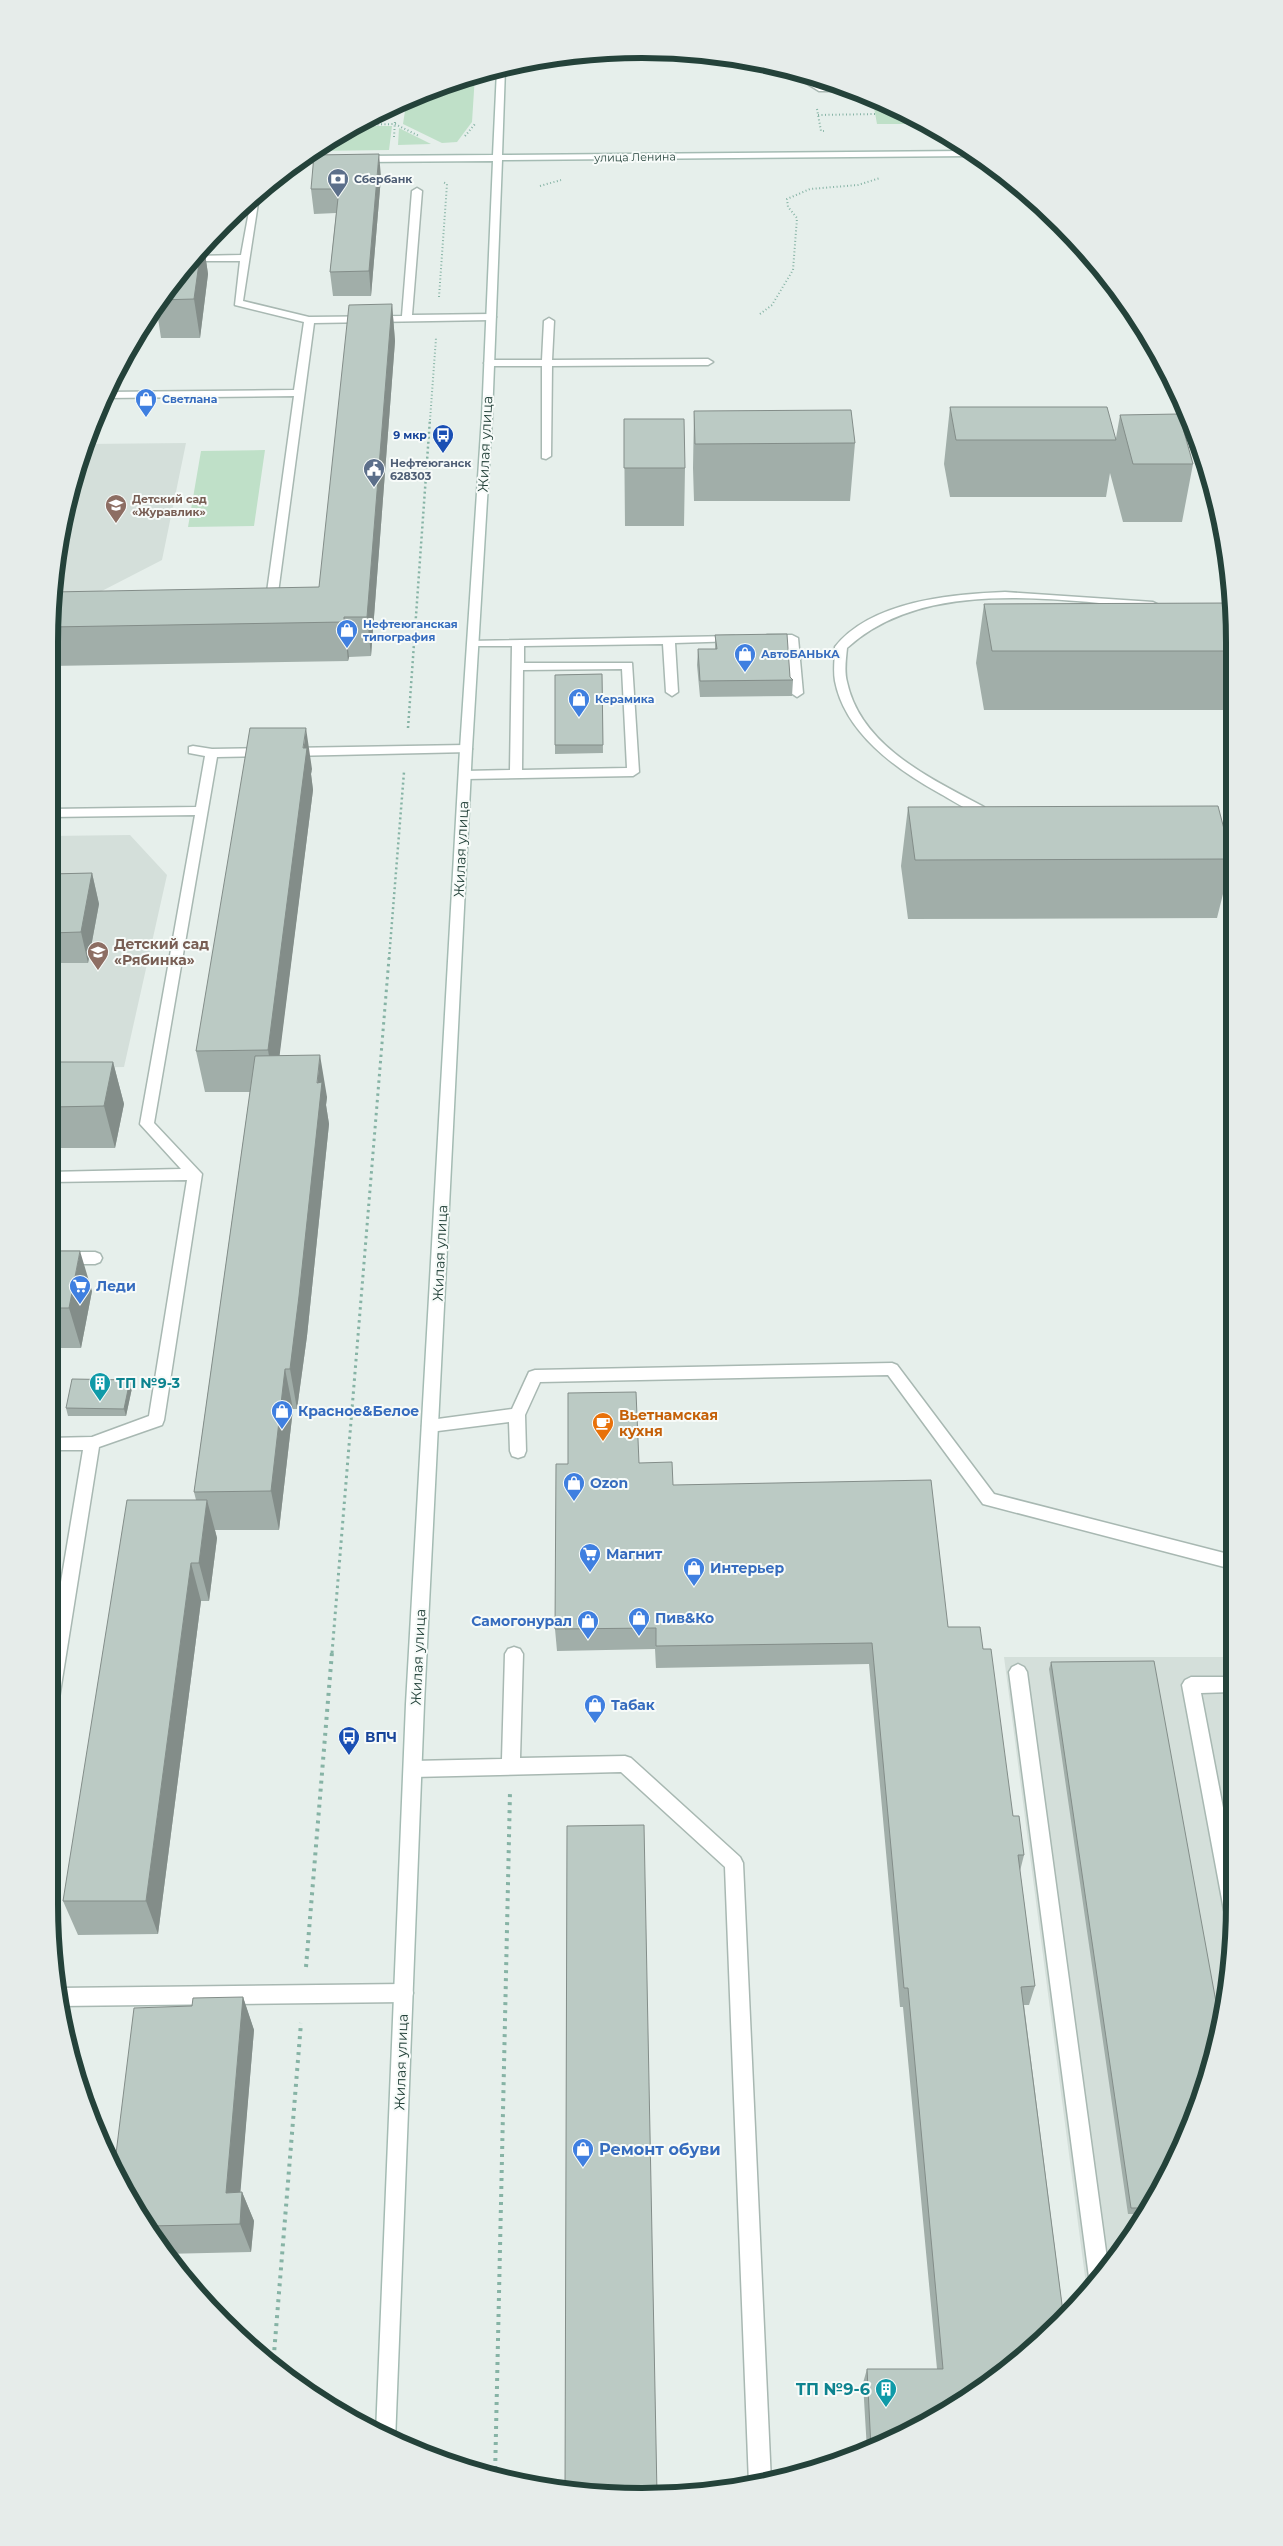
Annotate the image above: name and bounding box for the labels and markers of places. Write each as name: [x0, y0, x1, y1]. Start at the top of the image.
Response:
bank icon: Сбербанк: [326, 167, 350, 198]
place label: Сбербанк: [354, 172, 413, 186]
shop icon: Светлана: [134, 387, 158, 418]
place label: Светлана: [162, 392, 217, 406]
bus stop icon: 9 мкр: [431, 423, 455, 454]
place label: 9 мкр: [393, 428, 427, 442]
place label: Нефтеюганск 628303: [390, 456, 472, 483]
public building icon: Нефтеюганск 628303: [362, 457, 386, 488]
place label: Детский сад «Журавлик»: [132, 492, 207, 519]
school or university icon: Детский сад «Журавлик»: [104, 493, 128, 524]
place label: Нефтеюганская типография: [363, 617, 458, 644]
shop icon: Нефтеюганская типография: [335, 618, 359, 649]
shop icon: АвтоБАНЬКА: [733, 642, 757, 673]
place label: АвтоБАНЬКА: [761, 647, 840, 661]
shop icon: Керамика: [567, 687, 591, 718]
place label: Керамика: [595, 692, 654, 706]
place label: Детский сад «Рябинка»: [114, 935, 209, 969]
school or university icon: Детский сад «Рябинка»: [86, 940, 110, 971]
supermarket icon: Леди: [68, 1274, 92, 1305]
place label: Леди: [96, 1277, 136, 1295]
building icon: ТП №9-3: [88, 1371, 112, 1402]
place label: ТП №9-3: [116, 1374, 180, 1392]
shop icon: Красное&Белое: [270, 1399, 294, 1430]
place label: Красное&Белое: [298, 1402, 419, 1420]
place label: Вьетнамская кухня: [619, 1406, 718, 1440]
cafe icon: Вьетнамская кухня: [591, 1411, 615, 1442]
shop icon: Ozon: [562, 1471, 586, 1502]
place label: Ozon: [590, 1474, 628, 1492]
supermarket icon: Магнит: [578, 1542, 602, 1573]
place label: Магнит: [606, 1545, 663, 1563]
shop icon: Интерьер: [682, 1556, 706, 1587]
place label: Интерьер: [710, 1559, 785, 1577]
shop icon: Пив&Ко: [627, 1606, 651, 1637]
shop icon: Самогонурал: [576, 1609, 600, 1640]
place label: Пив&Ко: [655, 1609, 714, 1627]
place label: Самогонурал: [471, 1612, 572, 1630]
shop icon: Табак: [583, 1693, 607, 1724]
place label: Табак: [611, 1696, 655, 1714]
bus stop icon: ВПЧ: [337, 1725, 361, 1756]
place label: ВПЧ: [365, 1728, 397, 1746]
shop icon: Ремонт обуви: [571, 2137, 595, 2168]
place label: Ремонт обуви: [599, 2140, 721, 2159]
building icon: ТП №9-6: [874, 2377, 898, 2408]
place label: ТП №9-6: [796, 2380, 870, 2399]

